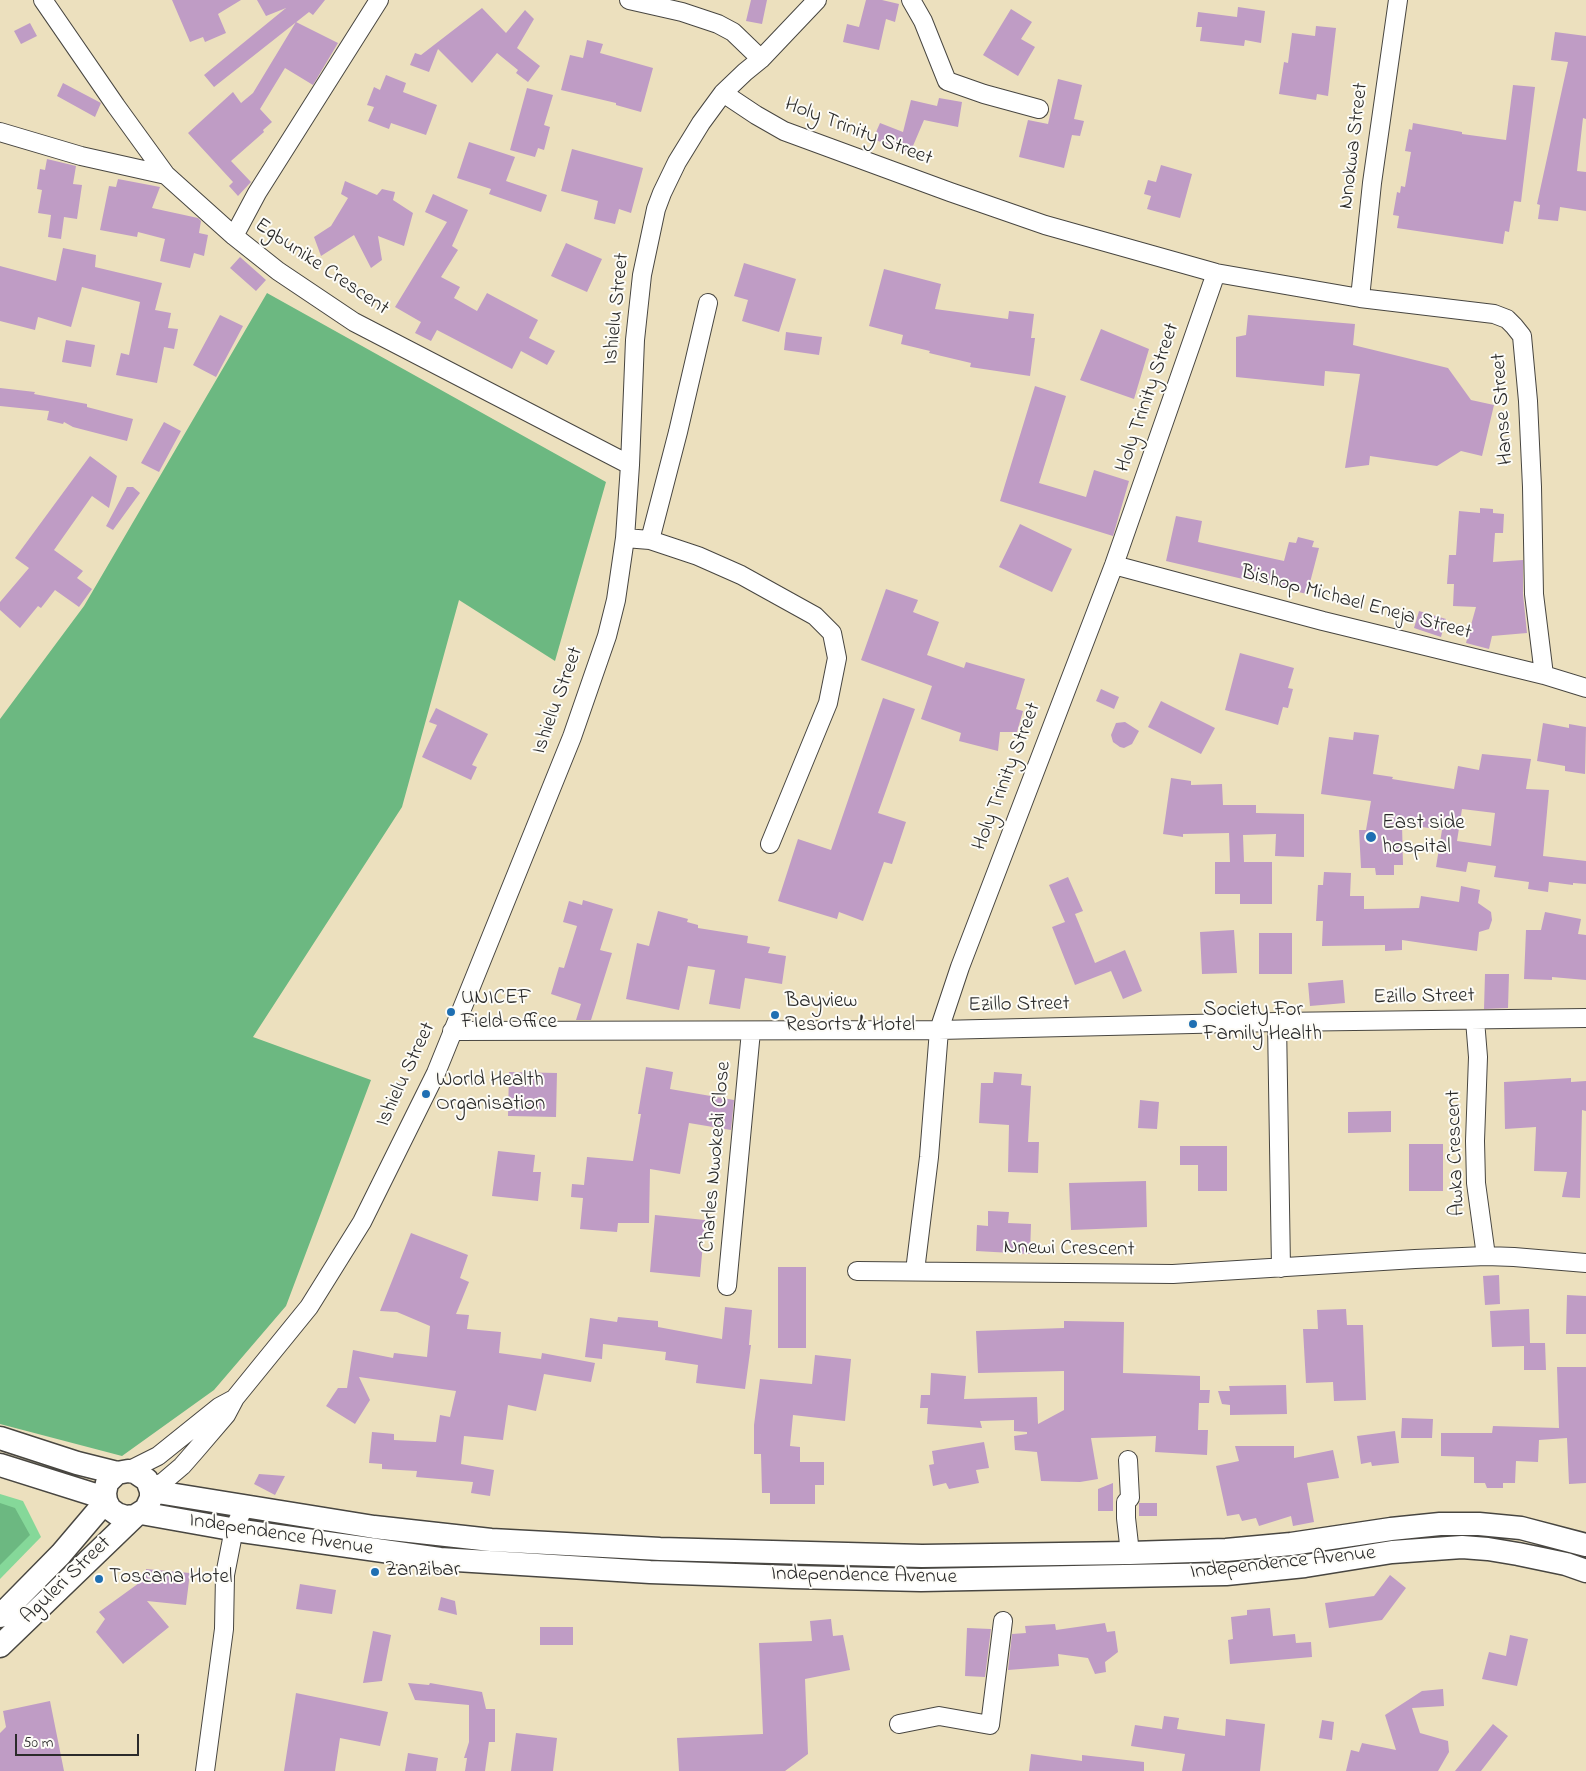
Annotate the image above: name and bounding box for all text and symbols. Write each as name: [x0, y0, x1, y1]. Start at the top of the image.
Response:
street label: Nnokwa Street: [1335, 81, 1375, 211]
street label: Holy Trinity Street: [781, 93, 935, 173]
street label: Egbunike Crescent: [249, 214, 393, 322]
street label: Ishielu Street: [600, 252, 636, 366]
street label: Holy Trinity Street: [1112, 320, 1186, 476]
street label: Hanse Street: [1488, 352, 1520, 466]
street label: Bishop Michael Eneja Street: [1238, 561, 1474, 647]
street label: Ishielu Street: [528, 644, 590, 758]
street label: Holy Trinity Street: [968, 700, 1048, 854]
place label: East side hospital: [1382, 812, 1465, 862]
marker: East side hospital: [1364, 830, 1378, 844]
street label: Ezillo Street: [1373, 985, 1475, 1011]
place label: UNICEF Field Office: [461, 987, 557, 1037]
place label: Bayview Resorts & Hotel: [785, 990, 915, 1040]
street label: Ezillo Street: [968, 993, 1070, 1019]
place label: Society For Family Health: [1203, 999, 1322, 1049]
marker: UNICEF Field Office: [445, 1006, 457, 1018]
marker: Bayview Resorts & Hotel: [769, 1009, 781, 1021]
marker: Society For Family Health: [1187, 1018, 1199, 1030]
street label: Ishielu Street: [372, 1019, 442, 1131]
street label: Charles Nwokedi Close: [696, 1060, 738, 1254]
place label: World Health Organisation: [436, 1069, 545, 1119]
marker: World Health Organisation: [420, 1088, 432, 1100]
street label: Awka Crescent: [1442, 1089, 1472, 1217]
street label: Nnewi Crescent: [1003, 1236, 1135, 1264]
street label: Independence Avenue: [187, 1509, 375, 1563]
street label: Aguleri Street: [17, 1532, 117, 1630]
street label: Independence Avenue: [1189, 1542, 1377, 1586]
place label: Zanzibar: [385, 1559, 460, 1585]
street label: Independence Avenue: [771, 1563, 957, 1591]
place label: Toscana Hotel: [109, 1566, 233, 1592]
marker: Zanzibar: [369, 1566, 381, 1578]
marker: Toscana Hotel: [93, 1573, 105, 1585]
scale bar: [18, 1724, 141, 1756]
text: 50 m: [23, 1732, 53, 1754]

